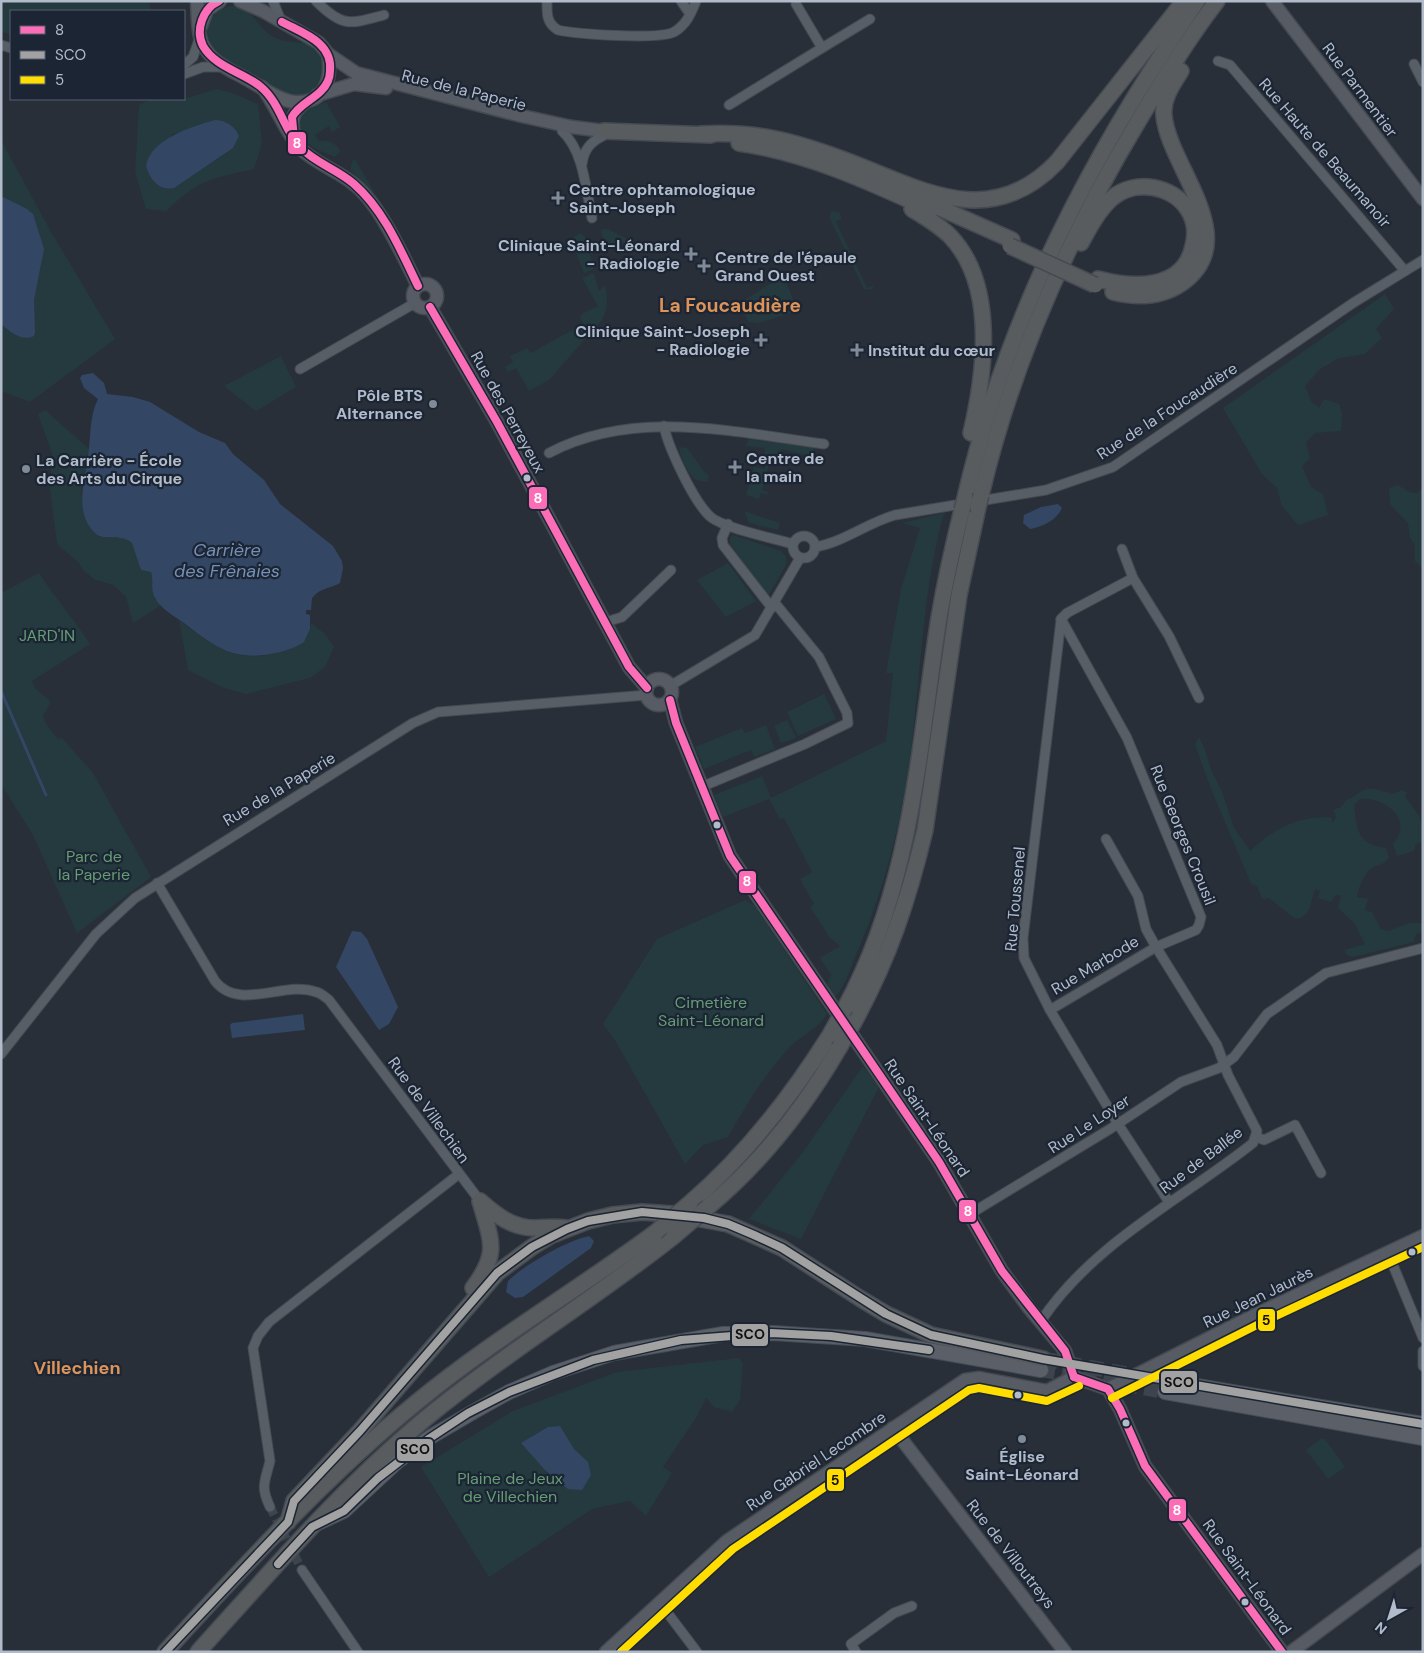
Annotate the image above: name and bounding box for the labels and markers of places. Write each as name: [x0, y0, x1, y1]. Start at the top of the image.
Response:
place label: Centre ophtamologique Saint-Joseph: [569, 179, 756, 218]
marker: Centre ophtamologique Saint-Joseph: [551, 191, 565, 205]
place label: Clinique Saint-Léonard - Radiologie: [498, 235, 680, 274]
marker: Clinique Saint-Léonard - Radiologie: [684, 247, 698, 261]
place label: Centre de l'épaule Grand Ouest: [715, 247, 857, 286]
marker: Centre de l'épaule Grand Ouest: [697, 259, 711, 273]
place label: Clinique Saint-Joseph - Radiologie: [575, 321, 750, 360]
marker: Clinique Saint-Joseph - Radiologie: [754, 333, 768, 347]
place label: Institut du cœur: [868, 340, 996, 361]
marker: Institut du cœur: [850, 343, 864, 357]
place label: Pôle BTS Alternance: [336, 385, 423, 424]
marker: Pôle BTS Alternance: [427, 398, 439, 410]
place label: Centre de la main: [746, 448, 824, 487]
place label: La Carrière - École des Arts du Cirque: [36, 450, 182, 489]
marker: Centre de la main: [728, 460, 742, 474]
marker: La Carrière - École des Arts du Cirque: [20, 463, 32, 475]
unlabelled marker: [522, 473, 532, 483]
unlabelled marker: [712, 820, 722, 830]
unlabelled marker: [1407, 1247, 1417, 1257]
unlabelled marker: [1013, 1390, 1023, 1400]
unlabelled marker: [1121, 1418, 1131, 1428]
marker: Église Saint-Léonard: [1016, 1433, 1028, 1445]
place label: Église Saint-Léonard: [965, 1446, 1079, 1485]
unlabelled marker: [1240, 1597, 1250, 1607]

